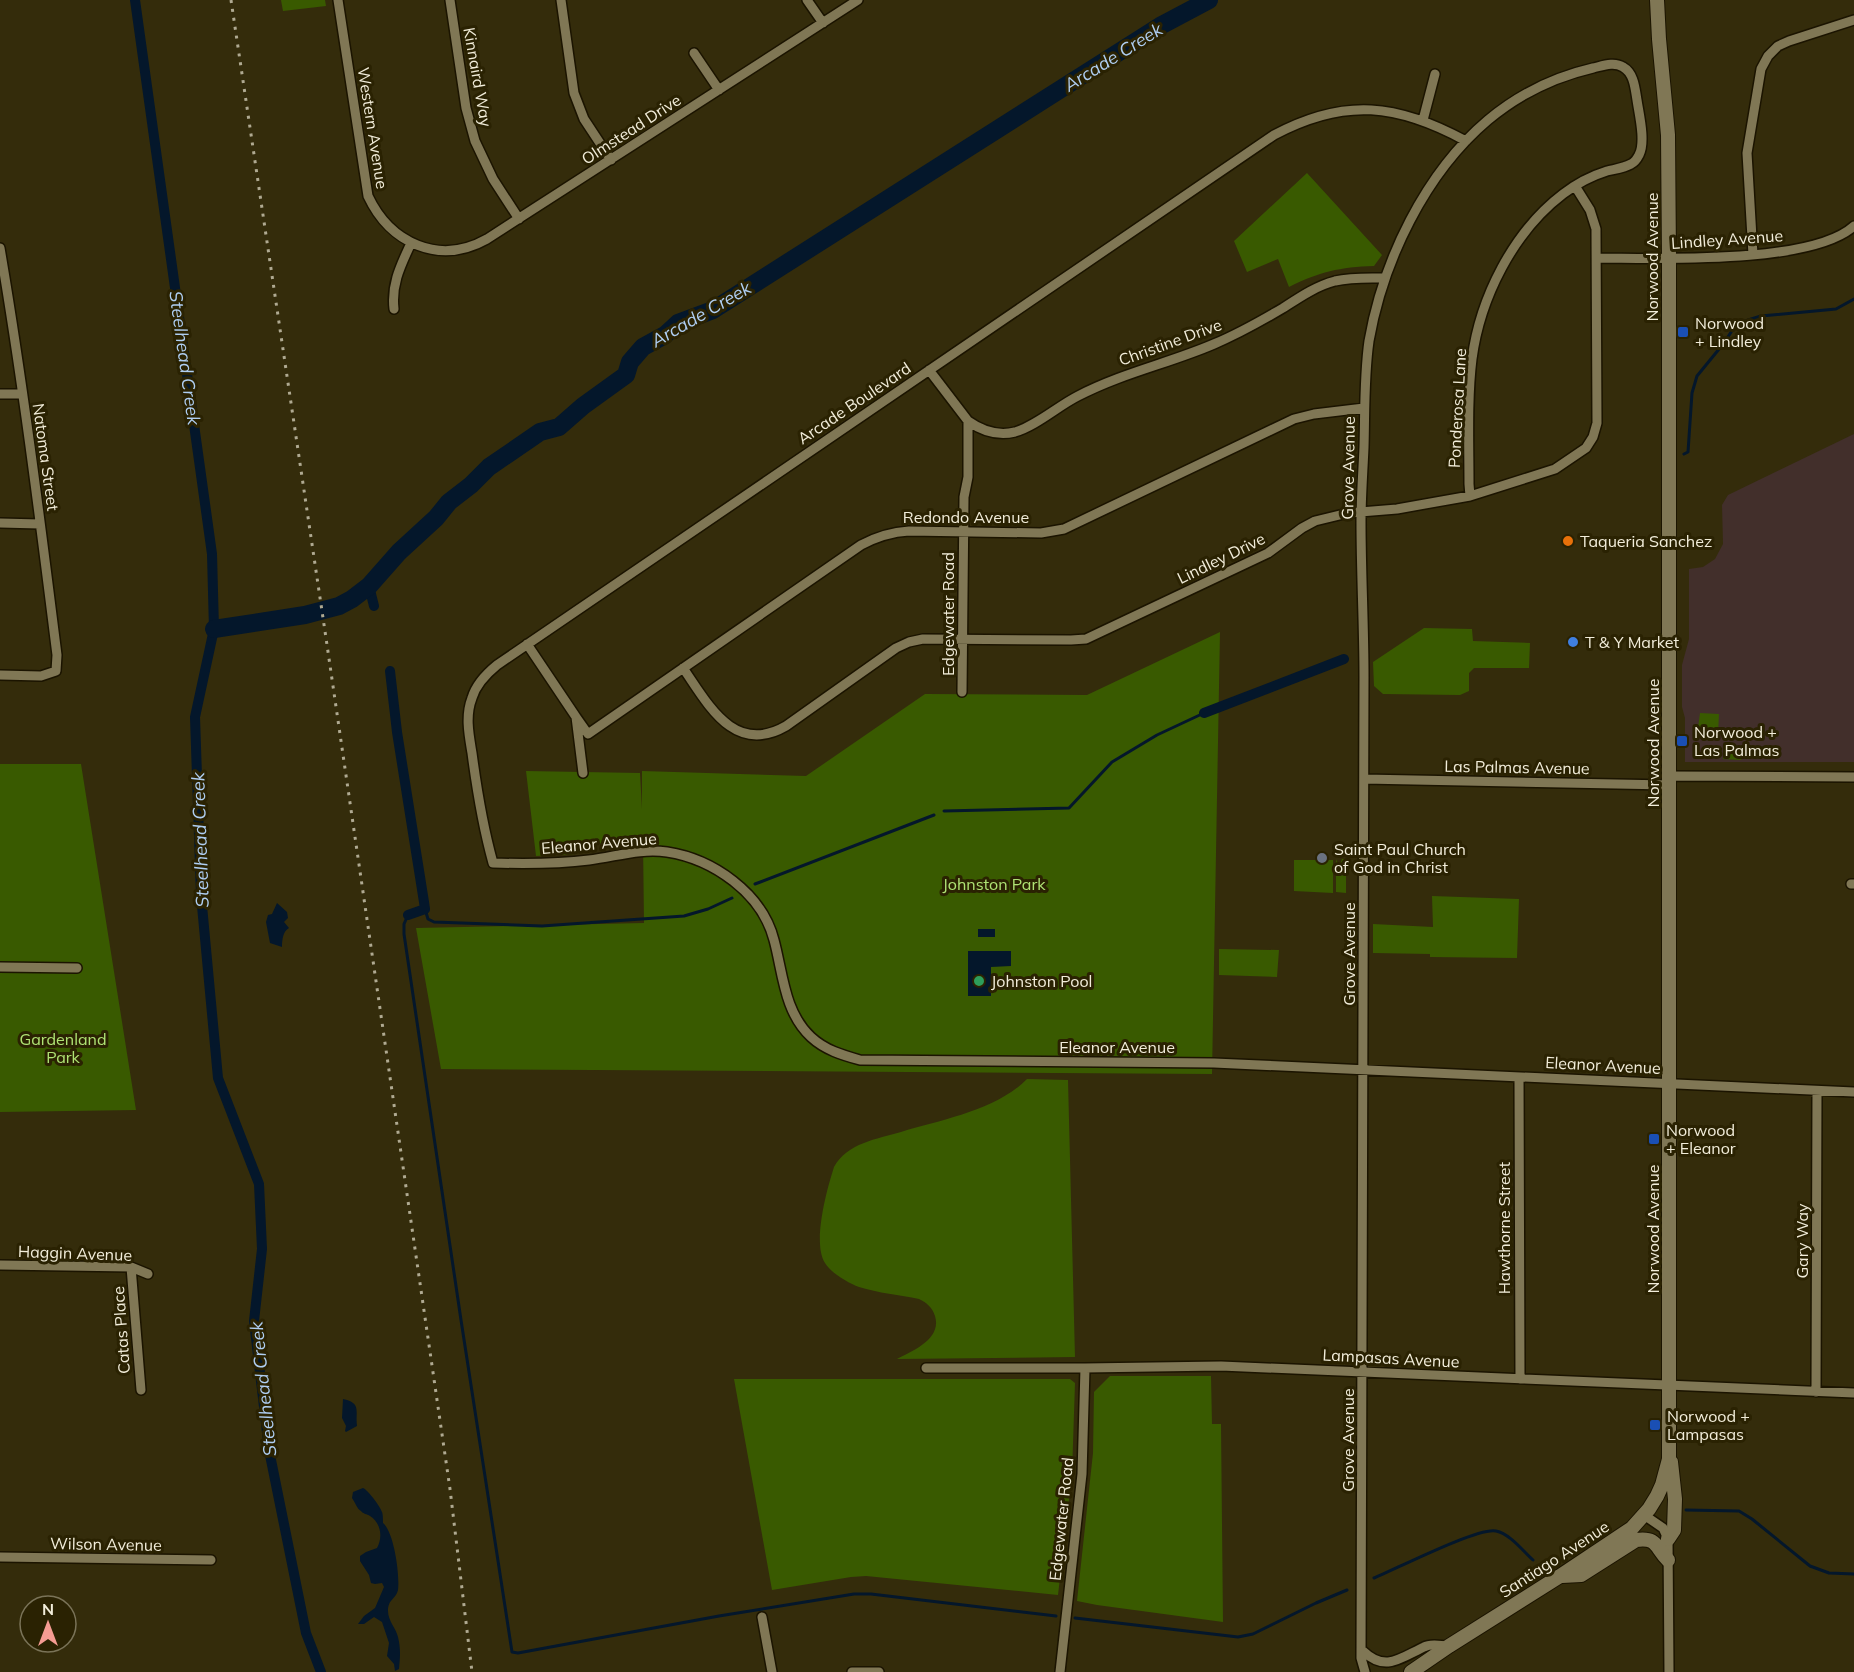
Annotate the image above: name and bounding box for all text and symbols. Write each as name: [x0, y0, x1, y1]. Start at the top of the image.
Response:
water label: Arcade Creek: [1058, 17, 1167, 97]
street label: Kinnaird Way: [459, 26, 497, 129]
street label: Western Avenue: [354, 66, 392, 190]
street label: Olmstead Drive: [578, 89, 684, 169]
street label: Norwood Avenue: [1642, 193, 1662, 321]
street label: Lindley Avenue: [1670, 225, 1784, 253]
water label: Arcade Creek: [646, 276, 756, 353]
water label: Steelhead Creek: [164, 289, 206, 427]
place label: Norwood + Lindley: [1695, 313, 1764, 351]
street label: Christine Drive: [1116, 314, 1224, 370]
marker: Norwood + Lindley: [1676, 325, 1690, 339]
street label: Ponderosa Lane: [1444, 348, 1470, 468]
street label: Arcade Boulevard: [794, 358, 914, 448]
street label: Natoma Street: [29, 402, 63, 512]
street label: Grove Avenue: [1337, 416, 1359, 520]
street label: Redondo Avenue: [903, 507, 1029, 527]
street label: Lindley Drive: [1174, 528, 1268, 588]
place label: Taqueria Sanchez: [1580, 531, 1712, 551]
marker: Taqueria Sanchez: [1561, 534, 1575, 548]
street label: Edgewater Road: [938, 552, 958, 676]
place label: T & Y Market: [1585, 632, 1680, 652]
marker: T & Y Market: [1566, 635, 1580, 649]
street label: Norwood Avenue: [1643, 679, 1663, 807]
place label: Norwood + Las Palmas: [1694, 722, 1780, 760]
marker: Norwood + Las Palmas: [1675, 734, 1689, 748]
street label: Las Palmas Avenue: [1444, 756, 1590, 778]
water label: Steelhead Creek: [186, 771, 214, 908]
street label: Eleanor Avenue: [540, 828, 658, 858]
place label: Saint Paul Church of God in Christ: [1334, 839, 1466, 877]
marker: Saint Paul Church of God in Christ: [1315, 851, 1329, 865]
park label: Johnston Park: [943, 874, 1046, 894]
street label: Grove Avenue: [1339, 902, 1359, 1006]
place label: Johnston Pool: [991, 971, 1092, 991]
marker: Johnston Pool: [972, 974, 986, 988]
park label: Gardenland Park: [19, 1029, 107, 1067]
street label: Eleanor Avenue: [1059, 1037, 1175, 1057]
street label: Eleanor Avenue: [1545, 1052, 1661, 1078]
place label: Norwood + Eleanor: [1666, 1120, 1736, 1158]
marker: Norwood + Eleanor: [1647, 1132, 1661, 1146]
street label: Hawthorne Street: [1494, 1161, 1514, 1294]
street label: Norwood Avenue: [1643, 1165, 1663, 1293]
street label: Gary Way: [1792, 1203, 1812, 1279]
street label: Haggin Avenue: [18, 1241, 132, 1265]
street label: Catas Place: [108, 1285, 134, 1375]
water label: Steelhead Creek: [244, 1320, 282, 1458]
street label: Lampasas Avenue: [1322, 1344, 1460, 1372]
street label: Grove Avenue: [1338, 1388, 1358, 1492]
place label: Norwood + Lampasas: [1667, 1406, 1750, 1444]
marker: Norwood + Lampasas: [1648, 1418, 1662, 1432]
street label: Edgewater Road: [1045, 1456, 1077, 1582]
street label: Santiago Avenue: [1495, 1516, 1613, 1602]
street label: Wilson Avenue: [50, 1533, 162, 1555]
north arrow: [18, 1594, 78, 1654]
text: N: [42, 1599, 54, 1619]

